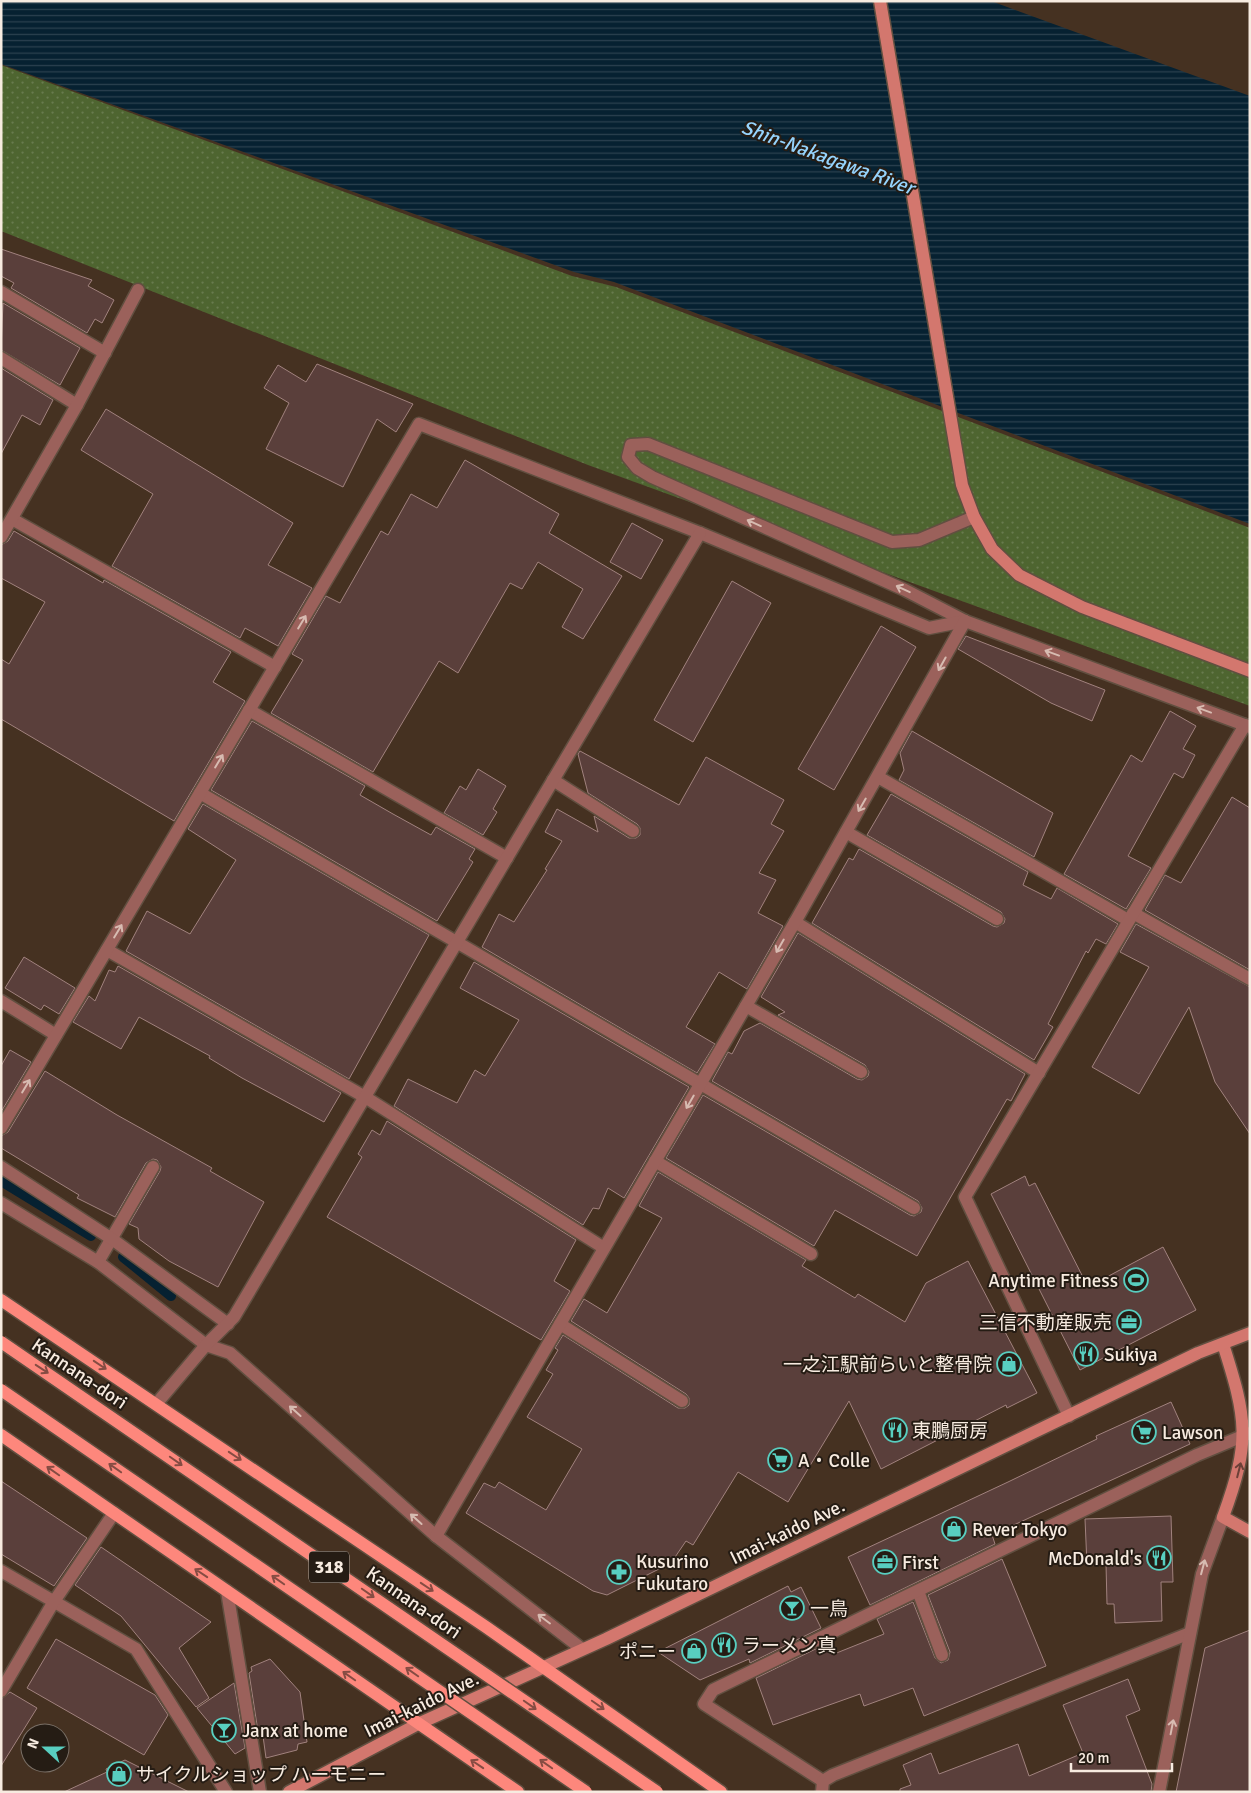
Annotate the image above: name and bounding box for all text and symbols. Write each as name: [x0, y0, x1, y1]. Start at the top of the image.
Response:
water label: Shin-Nakagawa River: [738, 115, 920, 201]
one-way arrow: [747, 518, 762, 527]
one-way arrow: [895, 584, 910, 594]
one-way arrow: [297, 615, 307, 629]
one-way arrow: [1044, 648, 1060, 657]
one-way arrow: [936, 656, 946, 670]
one-way arrow: [1197, 705, 1212, 714]
one-way arrow: [214, 755, 224, 769]
one-way arrow: [856, 798, 866, 812]
one-way arrow: [113, 925, 123, 939]
one-way arrow: [775, 939, 785, 953]
one-way arrow: [21, 1079, 31, 1094]
one-way arrow: [684, 1094, 694, 1108]
sports icon: Anytime Fitness: [1123, 1267, 1149, 1293]
place label: Anytime Fitness: [988, 1269, 1118, 1293]
office icon: 三信不動産販売: [1116, 1309, 1142, 1335]
place label: 三信不動産販売: [979, 1311, 1112, 1335]
street label: Kannana-dori: [27, 1333, 132, 1415]
restaurant icon: Sukiya: [1073, 1341, 1099, 1367]
place label: Sukiya: [1104, 1343, 1158, 1367]
shop icon: 一之江駅前らいと整骨院: [996, 1351, 1022, 1377]
place label: 一之江駅前らいと整骨院: [783, 1353, 992, 1377]
one-way arrow: [93, 1360, 107, 1370]
one-way arrow: [35, 1364, 49, 1374]
one-way arrow: [288, 1405, 301, 1416]
restaurant icon: 東鵬厨房: [882, 1417, 908, 1443]
place label: 東鵬厨房: [912, 1419, 988, 1443]
supermarket icon: Lawson: [1131, 1419, 1157, 1445]
place label: Lawson: [1162, 1421, 1223, 1445]
supermarket icon: A・Colle: [767, 1447, 793, 1473]
place label: A・Colle: [798, 1449, 870, 1473]
one-way arrow: [228, 1451, 242, 1461]
one-way arrow: [169, 1456, 183, 1466]
one-way arrow: [109, 1463, 123, 1473]
one-way arrow: [1235, 1463, 1244, 1479]
one-way arrow: [46, 1466, 60, 1476]
street label: Imai-kaido Ave.: [726, 1494, 849, 1570]
one-way arrow: [410, 1514, 423, 1525]
shop icon: Rever Tokyo: [941, 1516, 967, 1542]
place label: Rever Tokyo: [972, 1518, 1067, 1542]
restaurant icon: McDonald's: [1146, 1545, 1172, 1571]
place label: McDonald's: [1048, 1547, 1142, 1571]
office icon: First: [872, 1549, 898, 1575]
place label: Kusurino Fukutaro: [636, 1550, 709, 1596]
road number: 318: [309, 1551, 349, 1582]
place label: First: [902, 1551, 939, 1575]
pharmacy icon: Kusurino Fukutaro: [606, 1559, 632, 1585]
one-way arrow: [1199, 1560, 1209, 1576]
street label: Kannana-dori: [361, 1561, 466, 1644]
one-way arrow: [195, 1568, 209, 1578]
one-way arrow: [271, 1575, 285, 1585]
one-way arrow: [420, 1582, 434, 1592]
one-way arrow: [360, 1588, 374, 1598]
bar icon: 一鳥: [779, 1595, 805, 1621]
place label: 一鳥: [810, 1597, 848, 1621]
one-way arrow: [537, 1614, 551, 1624]
restaurant icon: ラーメン真: [711, 1632, 737, 1658]
place label: ラーメン真: [742, 1634, 836, 1658]
shop icon: ポニー: [681, 1638, 707, 1664]
place label: ポニー: [619, 1640, 676, 1664]
street label: Imai-kaido Ave.: [360, 1667, 483, 1743]
one-way arrow: [405, 1667, 419, 1677]
one-way arrow: [342, 1671, 356, 1681]
one-way arrow: [523, 1700, 537, 1710]
one-way arrow: [591, 1700, 605, 1710]
bar icon: Janx at home: [211, 1717, 237, 1743]
place label: Janx at home: [242, 1719, 348, 1743]
one-way arrow: [1167, 1719, 1177, 1735]
north arrow: [20, 1723, 70, 1773]
text: N: [24, 1736, 43, 1751]
scale bar: [1071, 1740, 1172, 1772]
text: 20 m: [1078, 1749, 1109, 1767]
one-way arrow: [471, 1759, 485, 1769]
one-way arrow: [539, 1759, 553, 1769]
shop icon: サイクルショップ ハーモニー: [106, 1761, 132, 1787]
place label: サイクルショップ ハーモニー: [136, 1763, 386, 1787]

